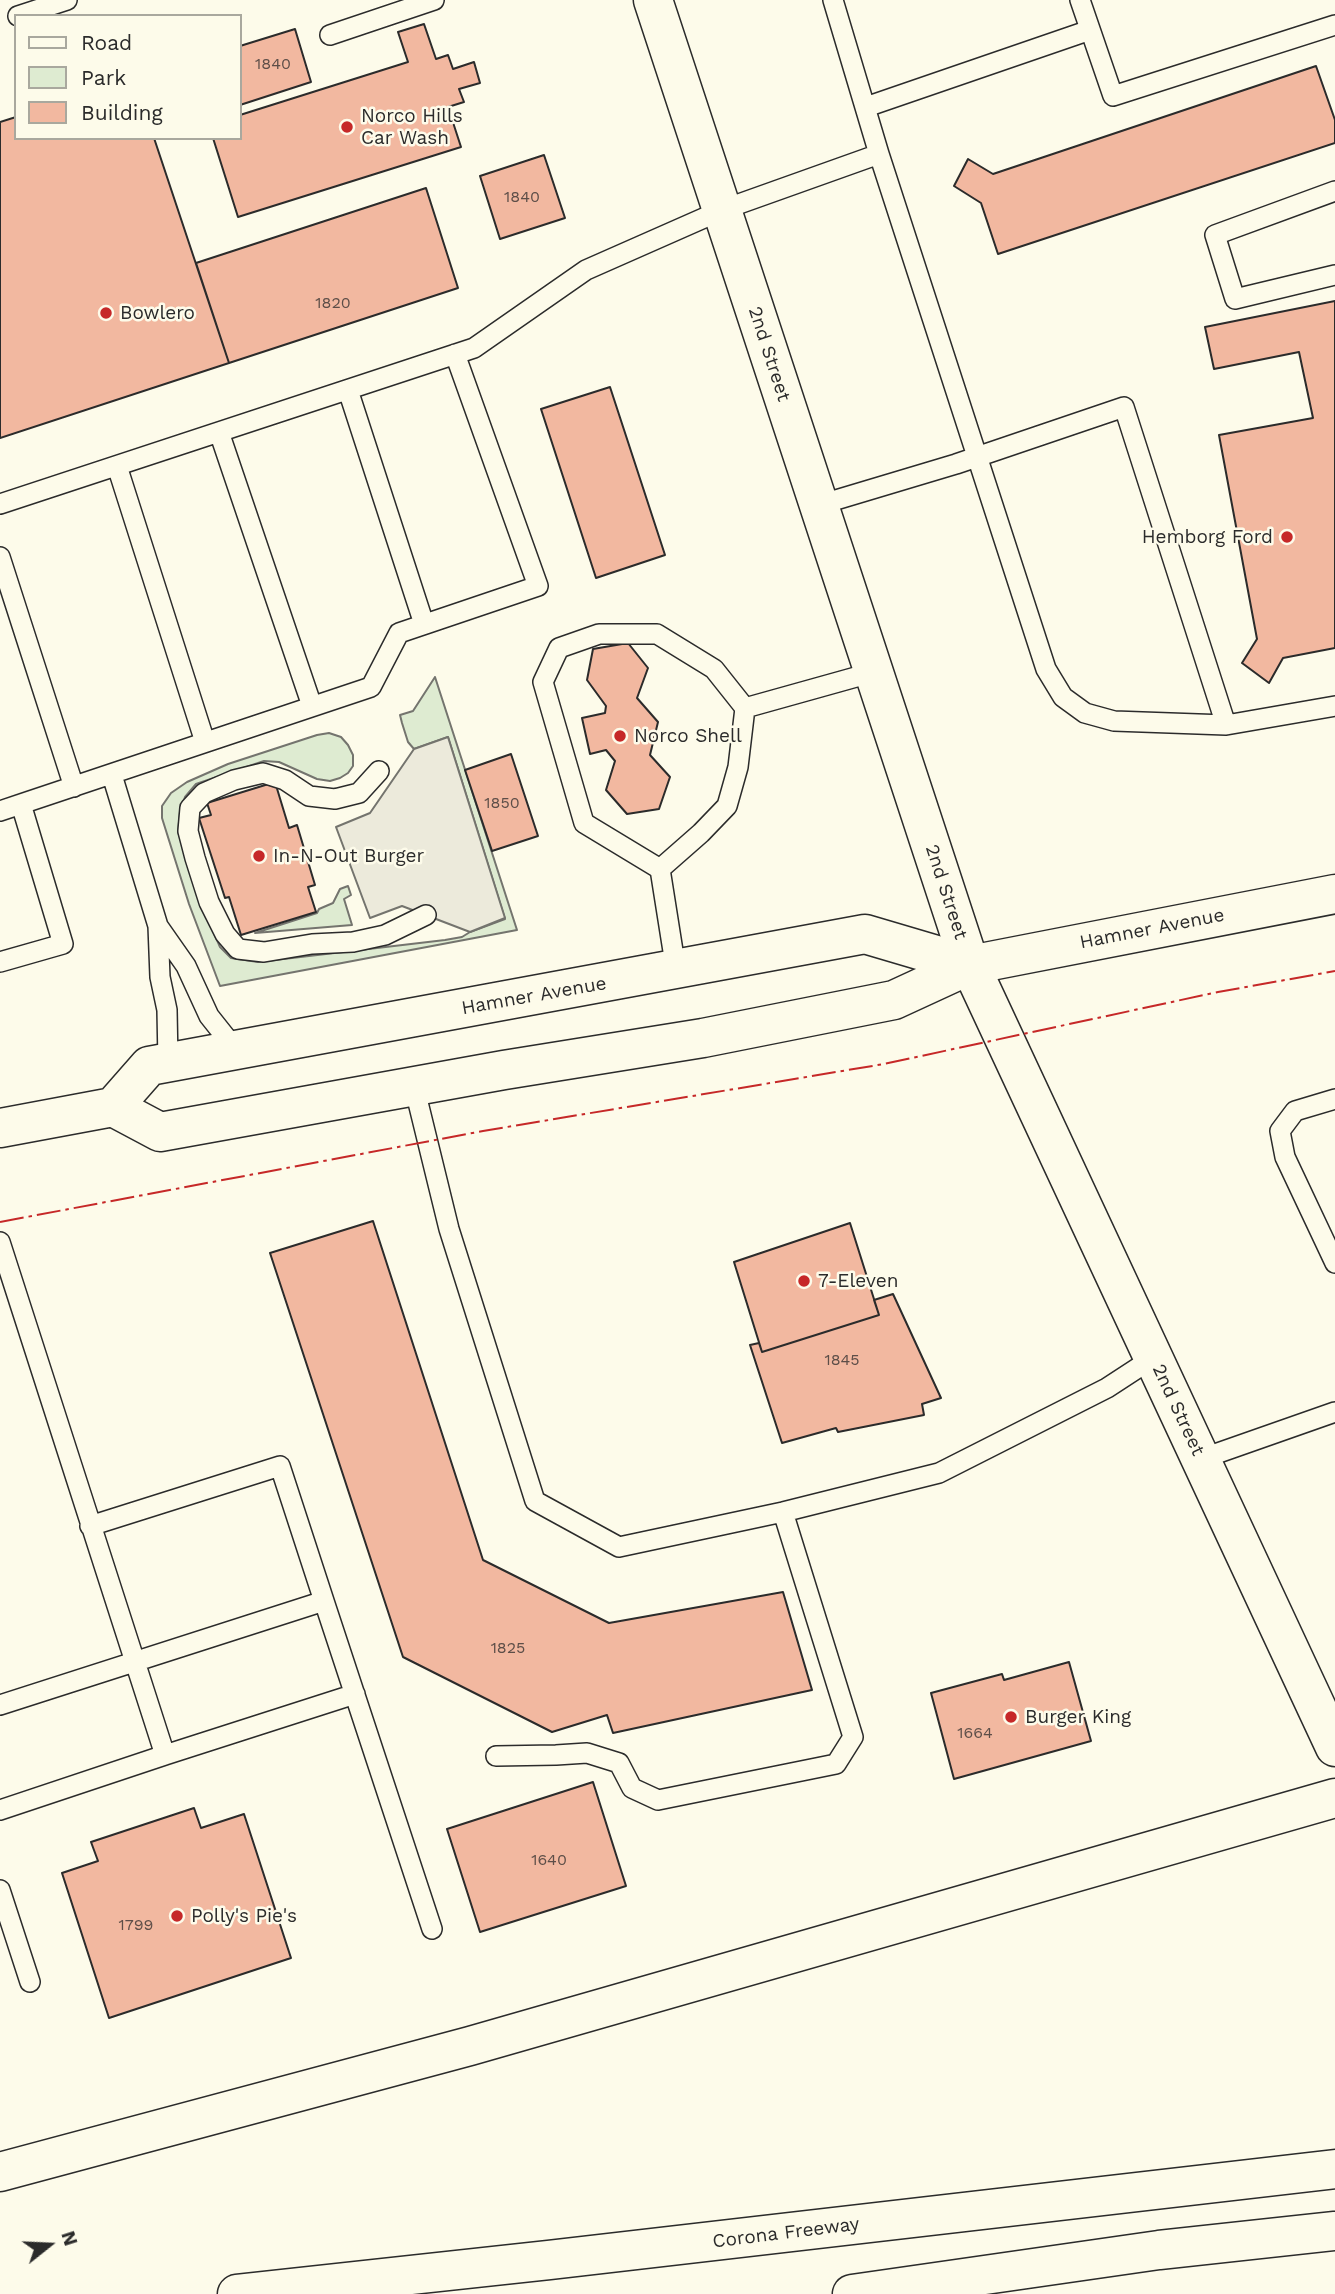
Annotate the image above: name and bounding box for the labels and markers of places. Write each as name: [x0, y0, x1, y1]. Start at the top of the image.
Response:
place label: Norco Hills Car Wash: [361, 105, 463, 149]
marker: Norco Hills Car Wash: [339, 119, 355, 135]
place label: Bowlero: [120, 302, 195, 324]
marker: Bowlero: [98, 305, 114, 321]
place label: Hemborg Ford: [1142, 526, 1273, 548]
marker: Hemborg Ford: [1279, 529, 1295, 545]
place label: Norco Shell: [634, 725, 742, 747]
marker: Norco Shell: [612, 728, 628, 744]
place label: In-N-Out Burger: [273, 845, 424, 867]
marker: In-N-Out Burger: [251, 848, 267, 864]
place label: 7-Eleven: [818, 1270, 899, 1292]
marker: 7-Eleven: [796, 1273, 812, 1289]
place label: Burger King: [1025, 1706, 1131, 1728]
marker: Burger King: [1003, 1709, 1019, 1725]
place label: Polly's Pie's: [191, 1905, 297, 1927]
marker: Polly's Pie's: [169, 1908, 185, 1924]

